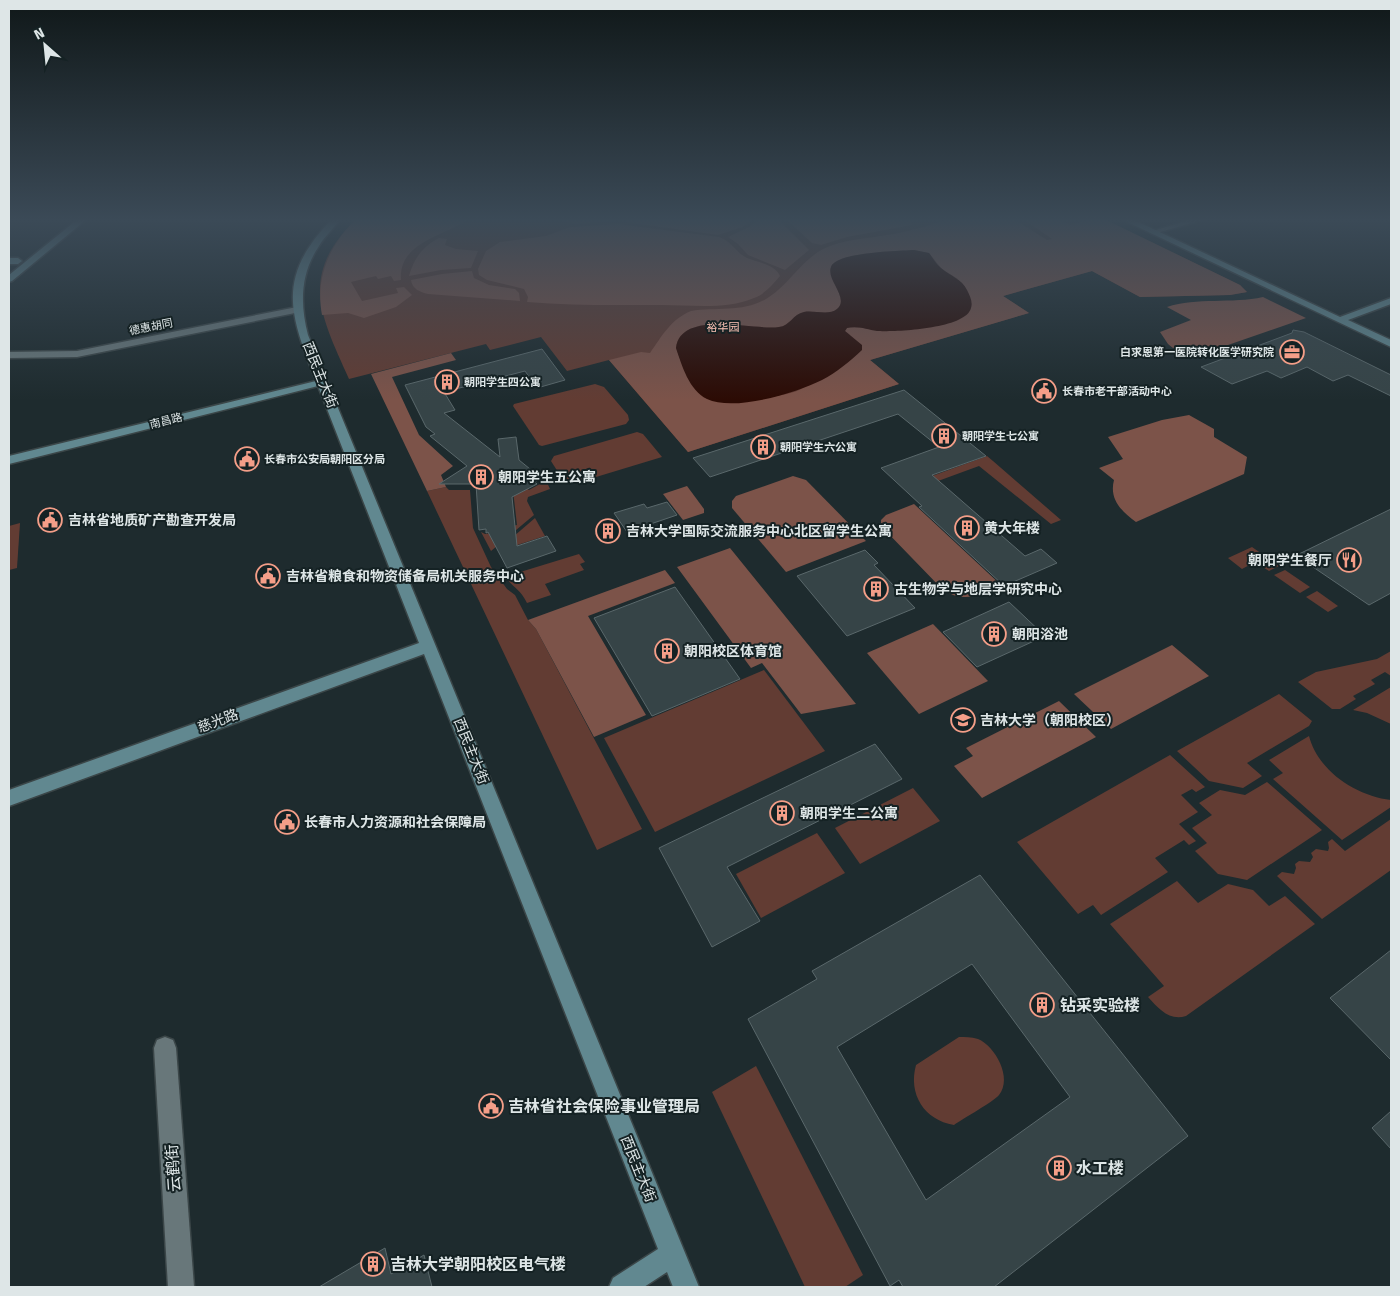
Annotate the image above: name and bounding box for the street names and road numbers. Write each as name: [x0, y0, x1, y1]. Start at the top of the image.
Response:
street label: 德惠胡同: [128, 316, 174, 338]
street label: 西民主大街: [299, 339, 341, 411]
street label: 南昌路: [148, 411, 184, 431]
street label: 慈光路: [195, 706, 241, 736]
street label: 西民主大街: [450, 715, 492, 787]
street label: 西民主大街: [617, 1133, 659, 1205]
street label: 云鹤街: [162, 1143, 184, 1193]

